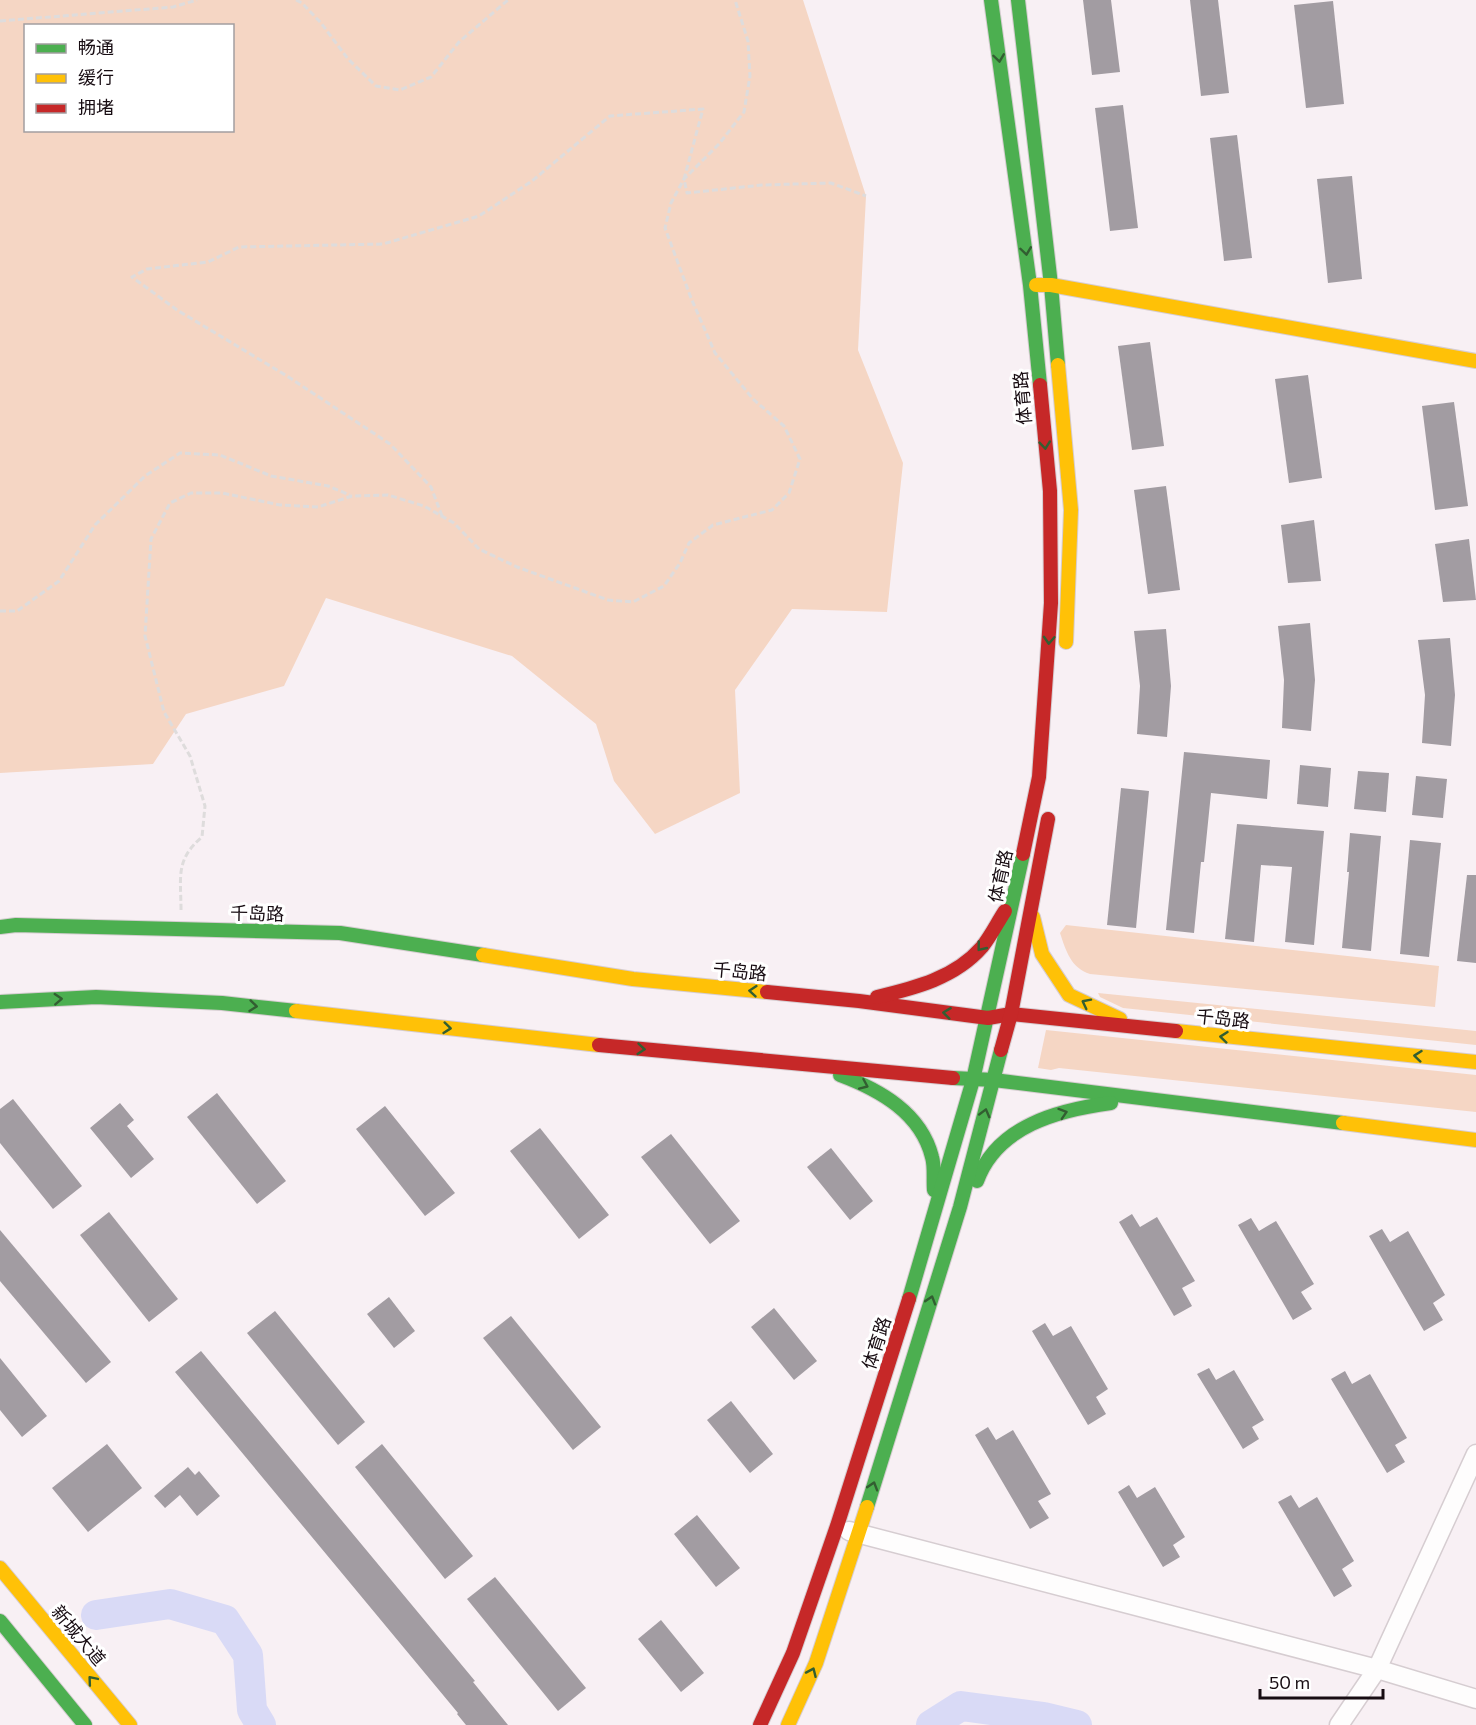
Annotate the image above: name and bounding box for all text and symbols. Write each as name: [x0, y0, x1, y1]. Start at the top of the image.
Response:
legend: [24, 24, 234, 132]
text: 畅通: [78, 36, 114, 58]
one-way arrow: [993, 53, 1005, 63]
text: 缓行: [78, 66, 114, 88]
text: 拥堵: [78, 96, 114, 118]
one-way arrow: [1019, 247, 1031, 256]
street label: 体育路: [1009, 370, 1035, 426]
one-way arrow: [1038, 441, 1051, 450]
one-way arrow: [1043, 635, 1056, 644]
street label: 体育路: [984, 847, 1016, 905]
street label: 千岛路: [230, 902, 284, 924]
one-way arrow: [977, 940, 988, 951]
street label: 千岛路: [712, 958, 768, 984]
one-way arrow: [748, 985, 757, 998]
one-way arrow: [54, 992, 63, 1005]
one-way arrow: [248, 999, 258, 1012]
one-way arrow: [1082, 999, 1093, 1010]
street label: 千岛路: [1195, 1004, 1251, 1032]
one-way arrow: [942, 1007, 951, 1019]
one-way arrow: [442, 1021, 451, 1034]
one-way arrow: [1219, 1031, 1228, 1043]
one-way arrow: [636, 1042, 645, 1055]
one-way arrow: [1413, 1051, 1422, 1063]
one-way arrow: [857, 1077, 868, 1089]
one-way arrow: [978, 1108, 991, 1118]
one-way arrow: [1057, 1108, 1068, 1121]
one-way arrow: [924, 1295, 936, 1306]
street label: 体育路: [857, 1314, 895, 1372]
one-way arrow: [866, 1481, 878, 1492]
street label: 新城大道: [47, 1600, 111, 1670]
scale bar: [1260, 1662, 1383, 1700]
one-way arrow: [805, 1667, 817, 1678]
text: 50 m: [1269, 1671, 1310, 1693]
one-way arrow: [89, 1676, 100, 1687]

